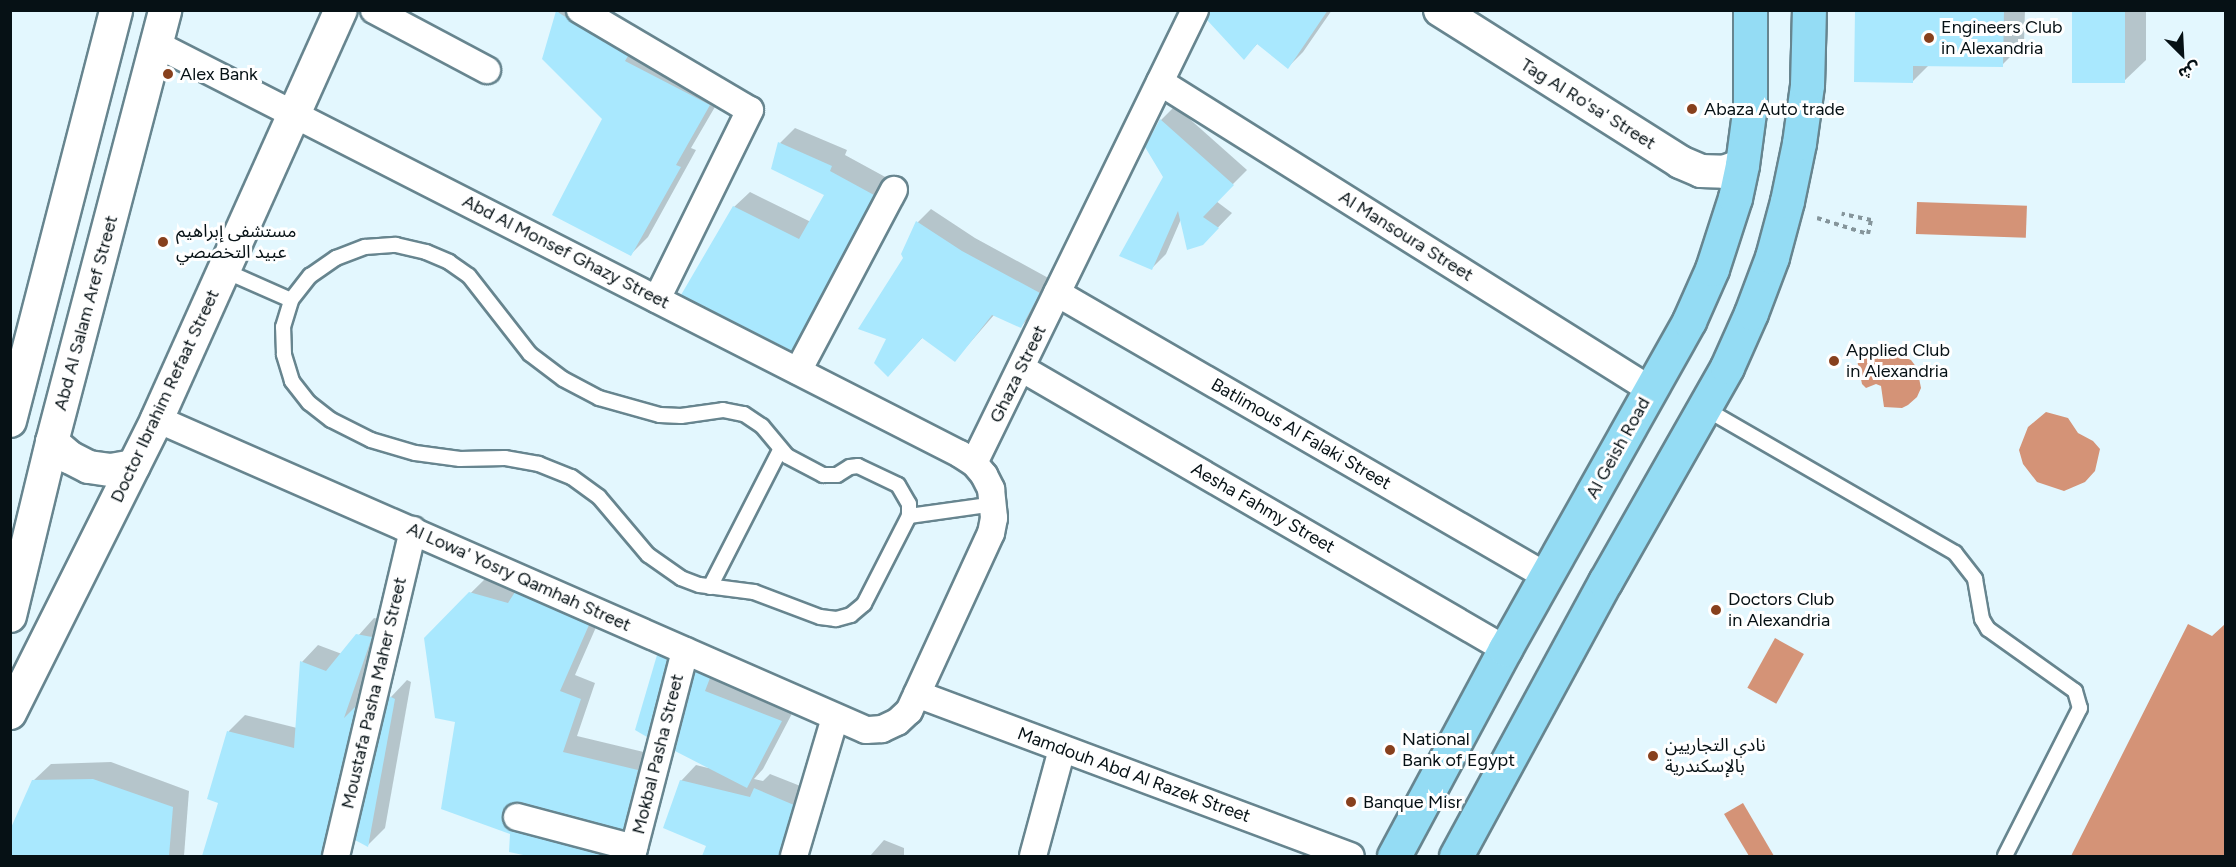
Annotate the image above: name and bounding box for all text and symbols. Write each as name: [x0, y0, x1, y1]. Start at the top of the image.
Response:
place label: Engineers Club in Alexandria: [1941, 17, 2063, 60]
north arrow: [2152, 24, 2212, 84]
marker: Engineers Club in Alexandria: [1922, 31, 1936, 45]
street label: Tag Al Ro'sa' Street: [1517, 54, 1659, 154]
text: ش: [2176, 58, 2203, 84]
place label: Alex Bank: [180, 63, 258, 85]
marker: Alex Bank: [161, 67, 175, 81]
place label: Abaza Auto trade: [1704, 98, 1845, 120]
marker: Abaza Auto trade: [1685, 102, 1699, 116]
street label: Al Mansoura Street: [1335, 186, 1477, 286]
street label: Abd Al Monsef Ghazy Street: [459, 190, 673, 314]
street label: Abd Al Salam Aref Street: [50, 213, 122, 413]
place label: مستشفى إبراهيم عبيد التخصصي: [176, 221, 297, 264]
marker: مستشفى إبراهيم عبيد التخصصي: [154, 233, 172, 251]
street label: Doctor Ibrahim Refaat Street: [106, 286, 224, 506]
street label: Ghaza Street: [985, 322, 1051, 426]
place label: Applied Club in Alexandria: [1846, 340, 1950, 382]
marker: Applied Club in Alexandria: [1827, 354, 1841, 368]
street label: Batlimous Al Falaki Street: [1207, 374, 1395, 494]
street label: Al Geish Road: [1581, 394, 1655, 502]
street label: Aesha Fahmy Street: [1187, 458, 1339, 558]
street label: Al Lowa' Yosry Qamhah Street: [404, 518, 634, 636]
street label: Moustafa Pasha Maher Street: [337, 575, 411, 811]
place label: Doctors Club in Alexandria: [1728, 589, 1834, 632]
marker: Doctors Club in Alexandria: [1709, 603, 1723, 617]
street label: Mokbal Pasha Street: [628, 672, 688, 836]
street label: Mamdouh Abd Al Razek Street: [1015, 723, 1253, 827]
place label: National Bank of Egypt: [1402, 729, 1515, 771]
place label: نادي التجاريين بالإسكندرية: [1665, 735, 1765, 777]
marker: National Bank of Egypt: [1383, 743, 1397, 757]
marker: نادي التجاريين بالإسكندرية: [1646, 749, 1660, 763]
place label: Banque Misr: [1363, 791, 1462, 813]
marker: Banque Misr: [1344, 795, 1358, 809]

